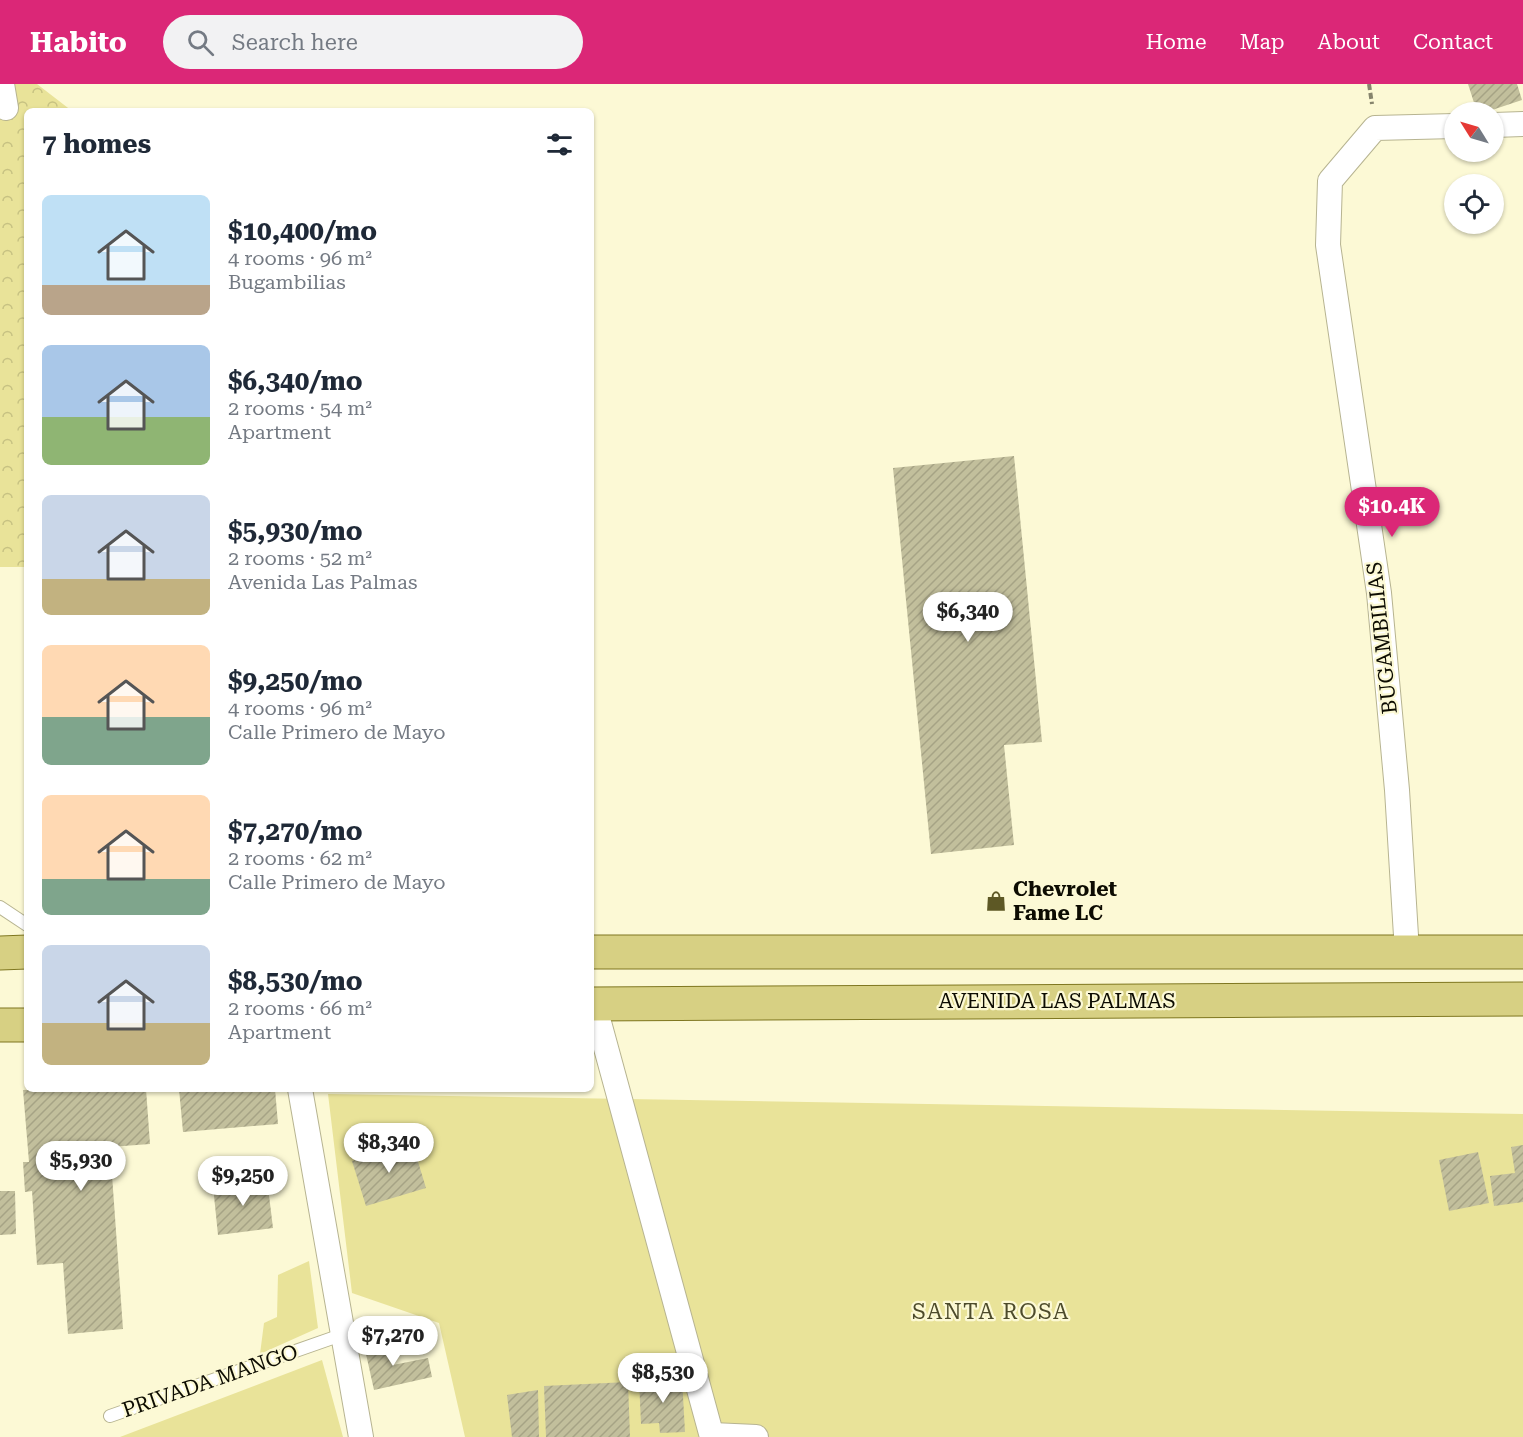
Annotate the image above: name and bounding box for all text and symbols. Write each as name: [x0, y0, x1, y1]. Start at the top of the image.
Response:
search box: [163, 15, 583, 69]
text: Habito: [30, 26, 127, 59]
icon: search: [184, 26, 217, 59]
text: Search here: [232, 30, 358, 55]
text: Home: [1146, 30, 1207, 54]
text: Map: [1240, 30, 1285, 54]
text: About: [1318, 30, 1380, 54]
text: Contact: [1413, 30, 1493, 54]
north arrow: [1444, 102, 1504, 162]
map controls: [1444, 102, 1504, 234]
icon: filters: [543, 128, 576, 161]
text: 7 homes: [42, 129, 151, 159]
button: locate: [1444, 174, 1504, 234]
text: $10,400/mo: [228, 216, 377, 246]
icon: home: [90, 219, 162, 291]
text: 4 rooms · 96 m²: [228, 246, 372, 270]
text: Bugambilias: [228, 270, 346, 294]
text: $6,340/mo: [228, 366, 363, 396]
icon: home: [90, 369, 162, 441]
text: 2 rooms · 54 m²: [228, 396, 372, 420]
text: Apartment: [228, 420, 331, 444]
pin: $10.4K: [1343, 487, 1441, 538]
text: $10.4K: [1359, 494, 1425, 518]
text: $5,930/mo: [228, 516, 363, 546]
icon: home: [90, 519, 162, 591]
text: 2 rooms · 52 m²: [228, 546, 372, 570]
street label: BUGAMBILIAS: [1362, 561, 1402, 715]
text: Avenida Las Palmas: [228, 570, 417, 594]
pin: $6,340: [919, 592, 1017, 643]
text: $6,340: [937, 599, 999, 623]
text: $9,250/mo: [228, 666, 363, 696]
icon: home: [90, 669, 162, 741]
text: 4 rooms · 96 m²: [228, 696, 372, 720]
text: Calle Primero de Mayo: [228, 720, 445, 744]
text: $7,270/mo: [228, 816, 363, 846]
icon: home: [90, 819, 162, 891]
text: 2 rooms · 62 m²: [228, 846, 372, 870]
text: Calle Primero de Mayo: [228, 870, 445, 894]
place label: Chevrolet Fame LC: [1013, 877, 1118, 925]
shop icon: Chevrolet Fame LC: [984, 889, 1008, 913]
text: $8,530/mo: [228, 966, 363, 996]
icon: home: [90, 969, 162, 1041]
street label: AVENIDA LAS PALMAS: [938, 989, 1176, 1013]
text: 2 rooms · 66 m²: [228, 996, 372, 1020]
text: Apartment: [228, 1020, 331, 1044]
pin: $8,340: [340, 1123, 438, 1174]
text: $8,340: [358, 1130, 420, 1154]
pin: $5,930: [32, 1141, 130, 1192]
text: $5,930: [50, 1148, 112, 1172]
pin: $9,250: [194, 1156, 292, 1207]
text: $9,250: [212, 1163, 274, 1187]
district label: SANTA ROSA: [912, 1299, 1070, 1324]
pin: $7,270: [344, 1316, 442, 1367]
text: $7,270: [362, 1323, 424, 1347]
street label: PRIVADA MANGO: [119, 1340, 301, 1422]
pin: $8,530: [614, 1353, 712, 1404]
text: $8,530: [632, 1360, 694, 1384]

